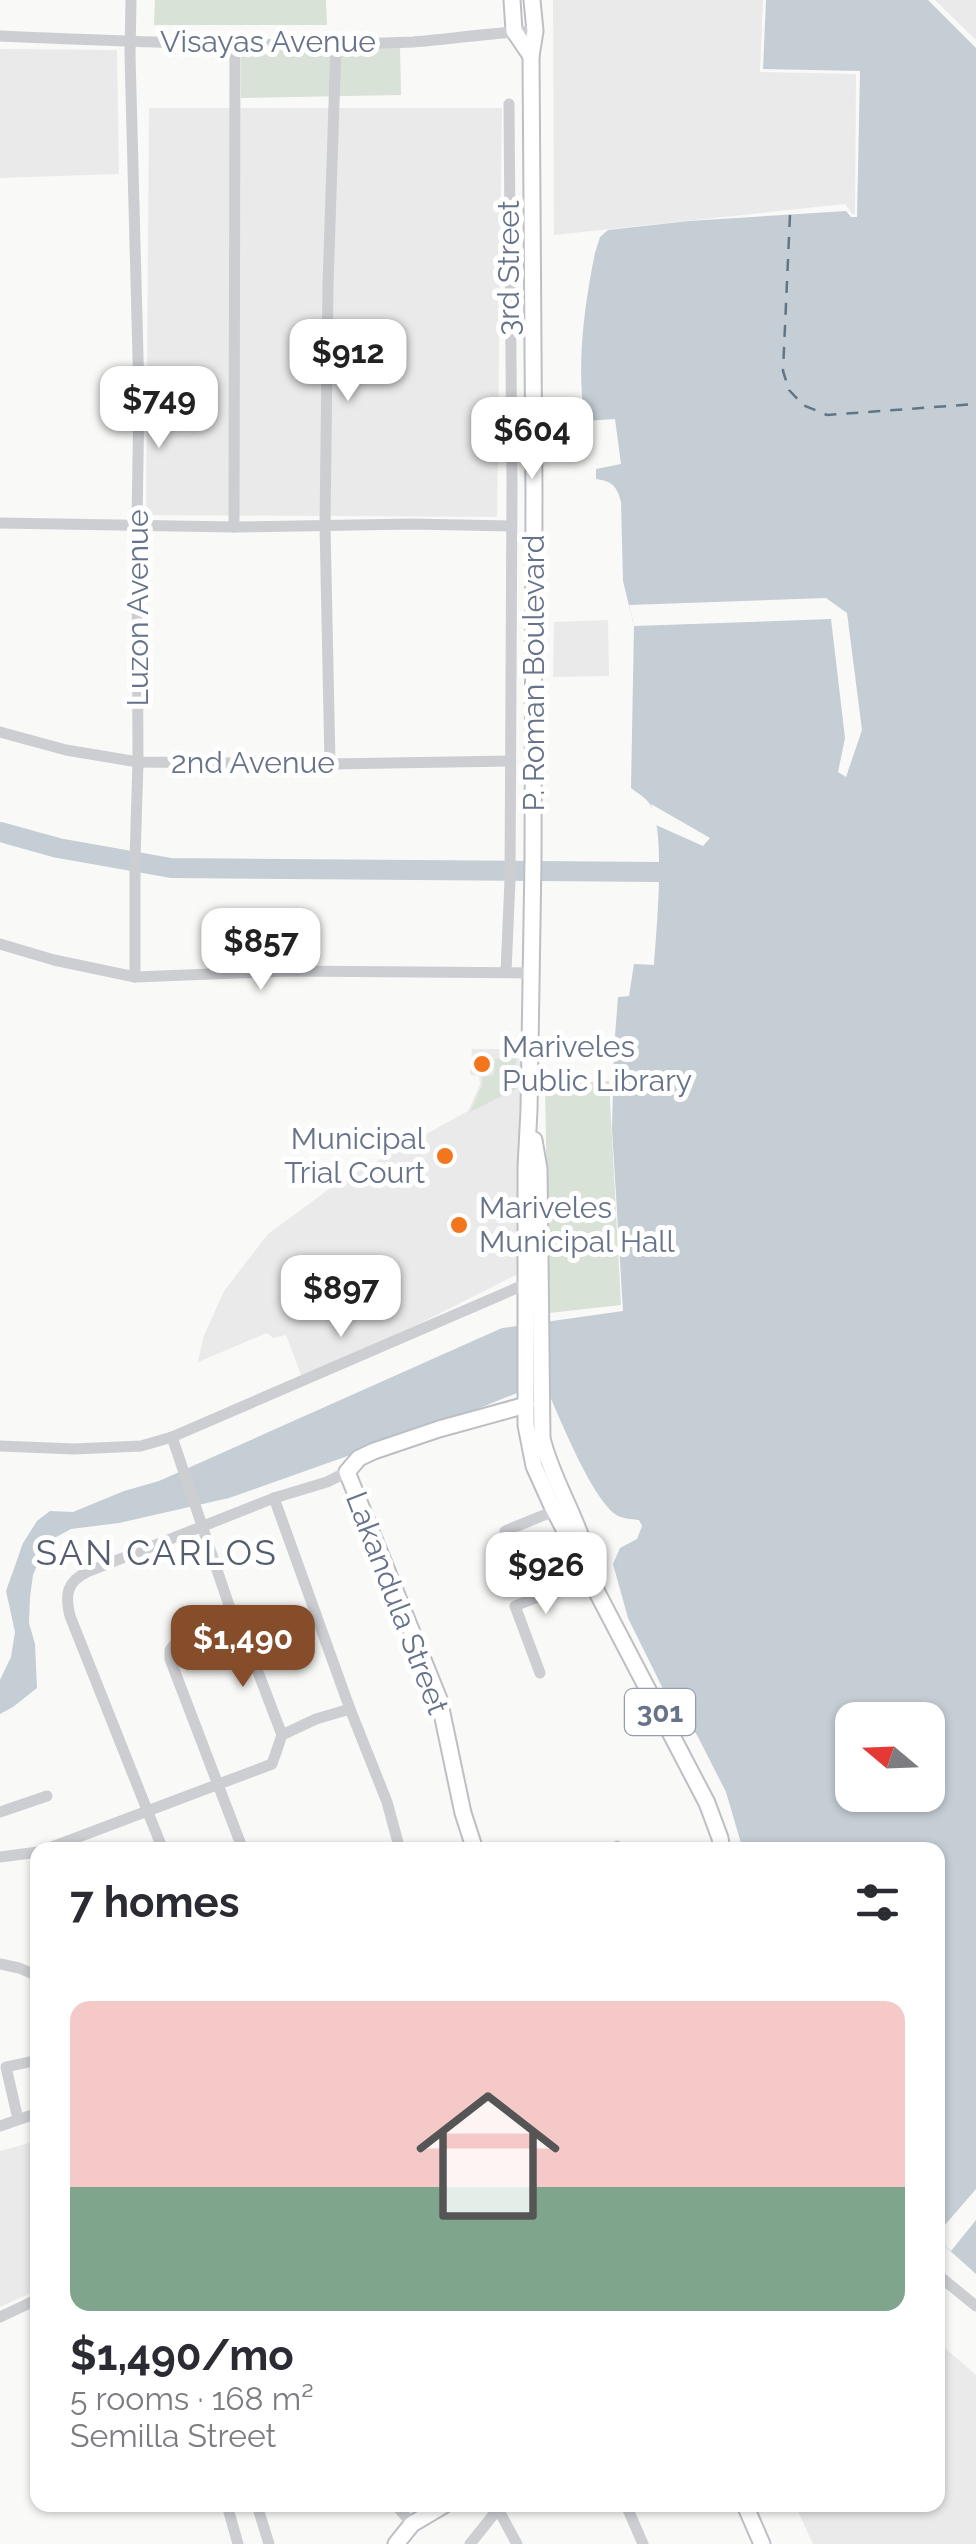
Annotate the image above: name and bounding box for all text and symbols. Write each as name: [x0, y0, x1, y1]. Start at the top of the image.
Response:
street label: Visayas Avenue: [160, 24, 376, 59]
street label: 3rd Street: [491, 200, 526, 336]
pin: $912: [289, 319, 407, 404]
text: $912: [312, 333, 385, 370]
pin: $749: [100, 366, 218, 451]
text: $749: [122, 380, 196, 417]
pin: $604: [473, 397, 591, 482]
text: $604: [493, 411, 571, 448]
street label: Luzon Avenue: [120, 509, 155, 707]
street label: P. Roman Boulevard: [516, 534, 551, 812]
street label: 2nd Avenue: [171, 745, 335, 780]
pin: $857: [202, 908, 320, 993]
text: $857: [223, 922, 299, 959]
place label: Mariveles Public Library: [502, 1029, 692, 1098]
marker: Mariveles Public Library: [471, 1053, 493, 1075]
place label: Municipal Trial Court: [284, 1121, 426, 1190]
marker: Municipal Trial Court: [434, 1145, 456, 1167]
place label: Mariveles Municipal Hall: [479, 1190, 675, 1259]
marker: Mariveles Municipal Hall: [448, 1214, 470, 1236]
pin: $897: [282, 1255, 400, 1340]
text: $897: [303, 1269, 379, 1306]
street label: Lakandula Street: [339, 1487, 456, 1719]
district label: SAN CARLOS: [36, 1532, 278, 1573]
pin: $926: [487, 1532, 605, 1617]
text: $926: [508, 1546, 584, 1583]
pin: $1,490: [162, 1605, 324, 1690]
text: $1,490: [193, 1619, 293, 1656]
road number: 301: [625, 1689, 695, 1735]
north arrow: [835, 1702, 945, 1812]
map controls: [835, 1702, 945, 1812]
icon: filters: [850, 1875, 905, 1930]
text: 7 homes: [70, 1878, 239, 1927]
icon: home: [398, 2066, 578, 2246]
text: $1,490/mo: [70, 2331, 294, 2380]
text: 5 rooms · 168 m²: [70, 2380, 314, 2417]
text: Semilla Street: [70, 2417, 276, 2454]

